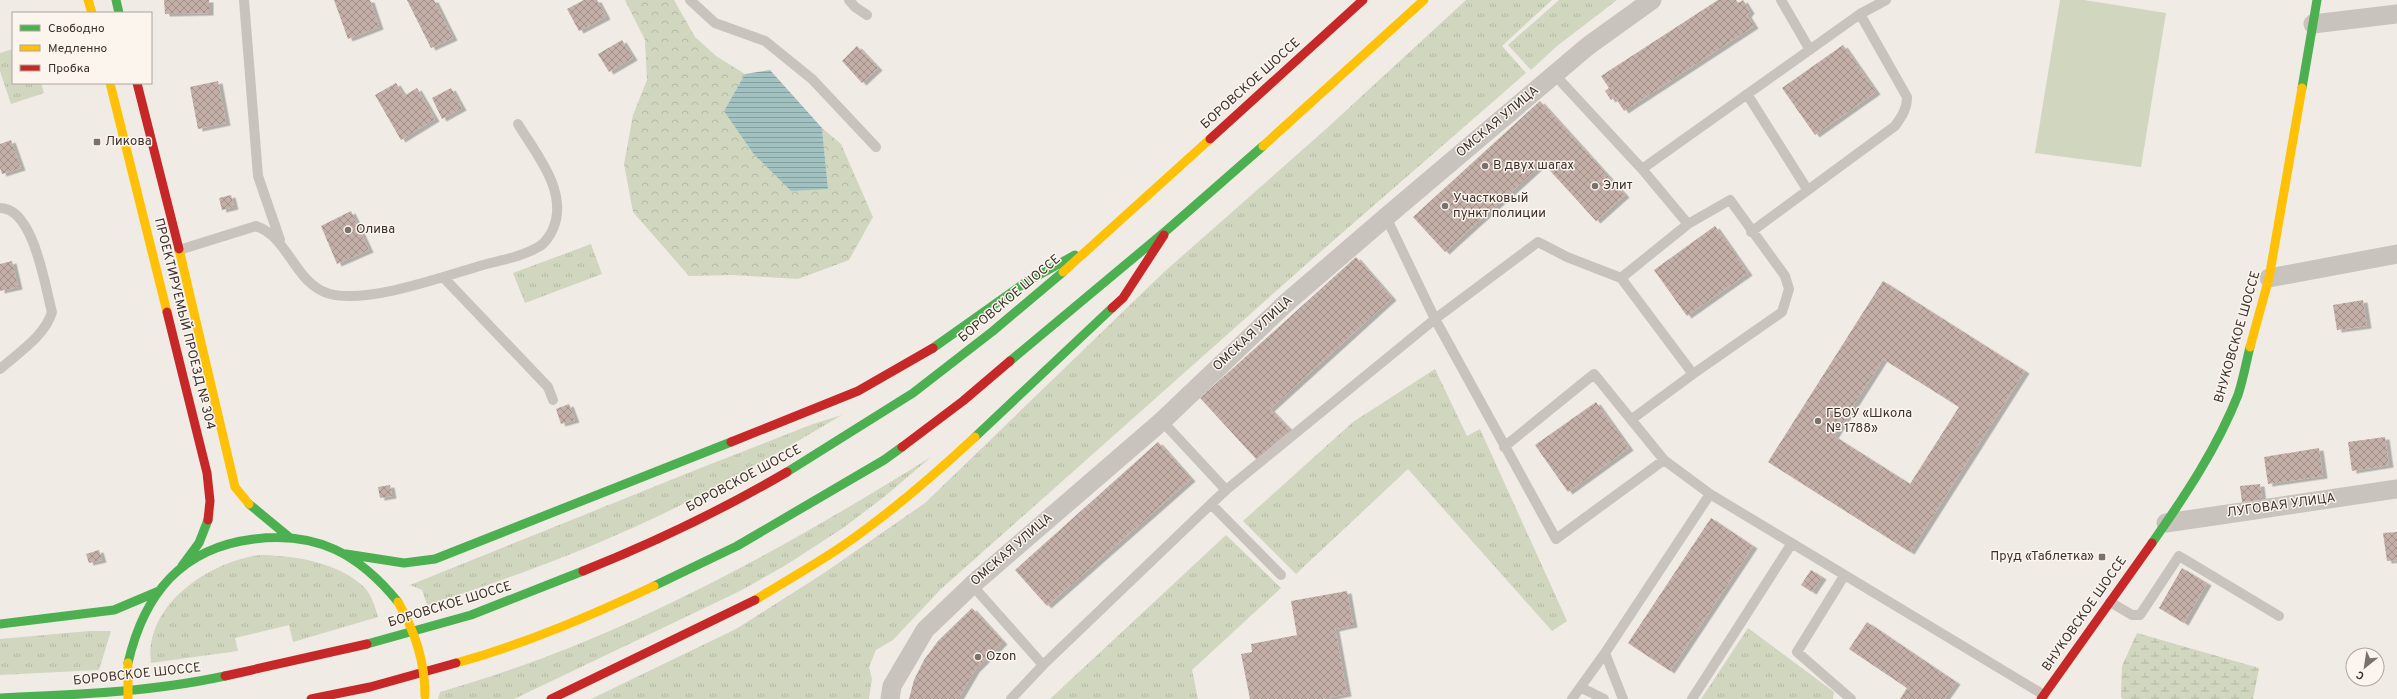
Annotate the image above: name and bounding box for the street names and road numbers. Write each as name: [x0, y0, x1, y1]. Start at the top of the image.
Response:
street label: БОРОВСКОЕ ШОССЕ: [1198, 35, 1304, 133]
street label: ОМСКАЯ УЛИЦА: [1453, 83, 1543, 161]
street label: ПРОЕКТИРУЕМЫЙ ПРОЕЗД № 304: [150, 216, 220, 431]
street label: БОРОВСКОЕ ШОССЕ: [956, 252, 1064, 346]
street label: ВНУКОВСКОЕ ШОССЕ: [2211, 269, 2265, 405]
street label: ОМСКАЯ УЛИЦА: [1210, 293, 1296, 375]
street label: БОРОВСКОЕ ШОССЕ: [684, 442, 804, 516]
street label: ЛУГОВАЯ УЛИЦА: [2226, 490, 2337, 522]
street label: ОМСКАЯ УЛИЦА: [968, 510, 1056, 590]
street label: ВНУКОВСКОЕ ШОССЕ: [2039, 553, 2131, 675]
street label: БОРОВСКОЕ ШОССЕ: [386, 579, 514, 631]
street label: БОРОВСКОЕ ШОССЕ: [72, 660, 202, 690]

